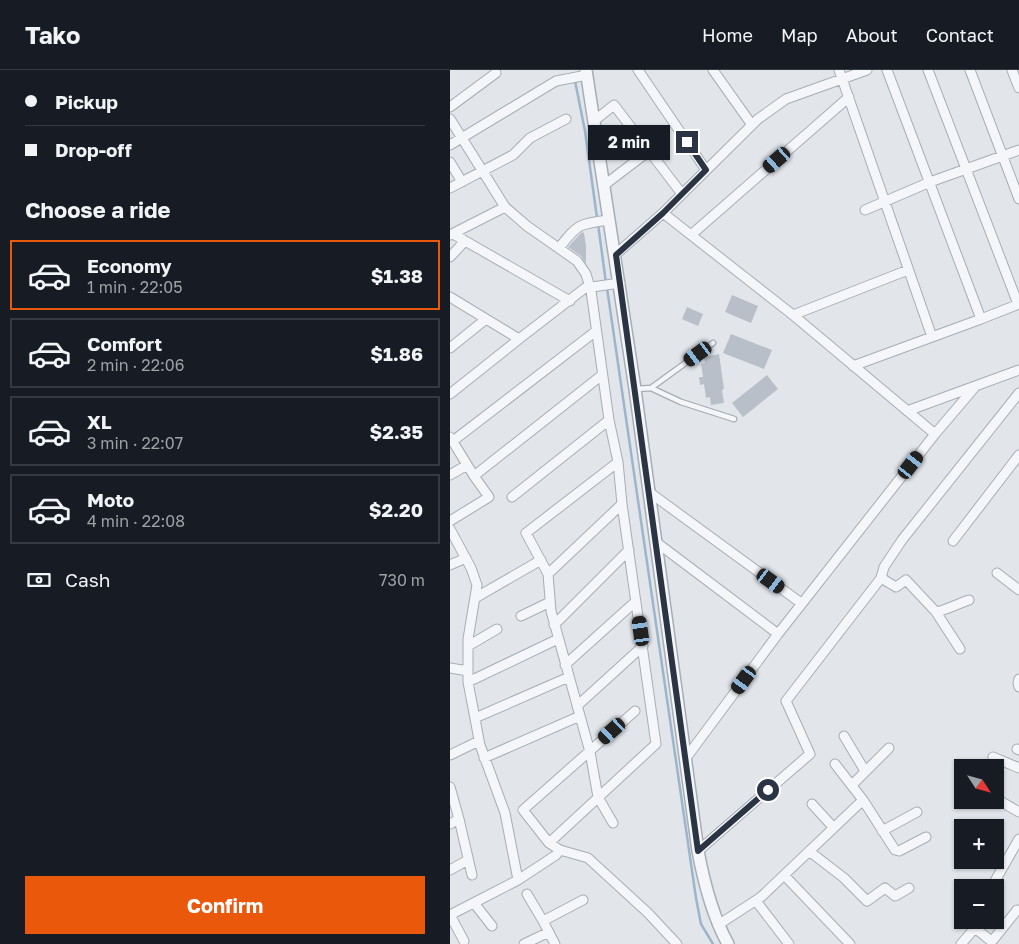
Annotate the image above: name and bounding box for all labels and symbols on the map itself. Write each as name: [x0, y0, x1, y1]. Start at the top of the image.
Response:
callout: 2 min: [587, 124, 670, 160]
route end: [676, 131, 698, 153]
car: [760, 144, 793, 176]
car: [681, 339, 714, 369]
car: [895, 449, 926, 481]
car: [754, 566, 787, 596]
car: [631, 615, 650, 647]
car: [729, 663, 758, 697]
car: [595, 715, 628, 747]
north arrow: [954, 759, 1004, 809]
route start: [757, 779, 779, 801]

